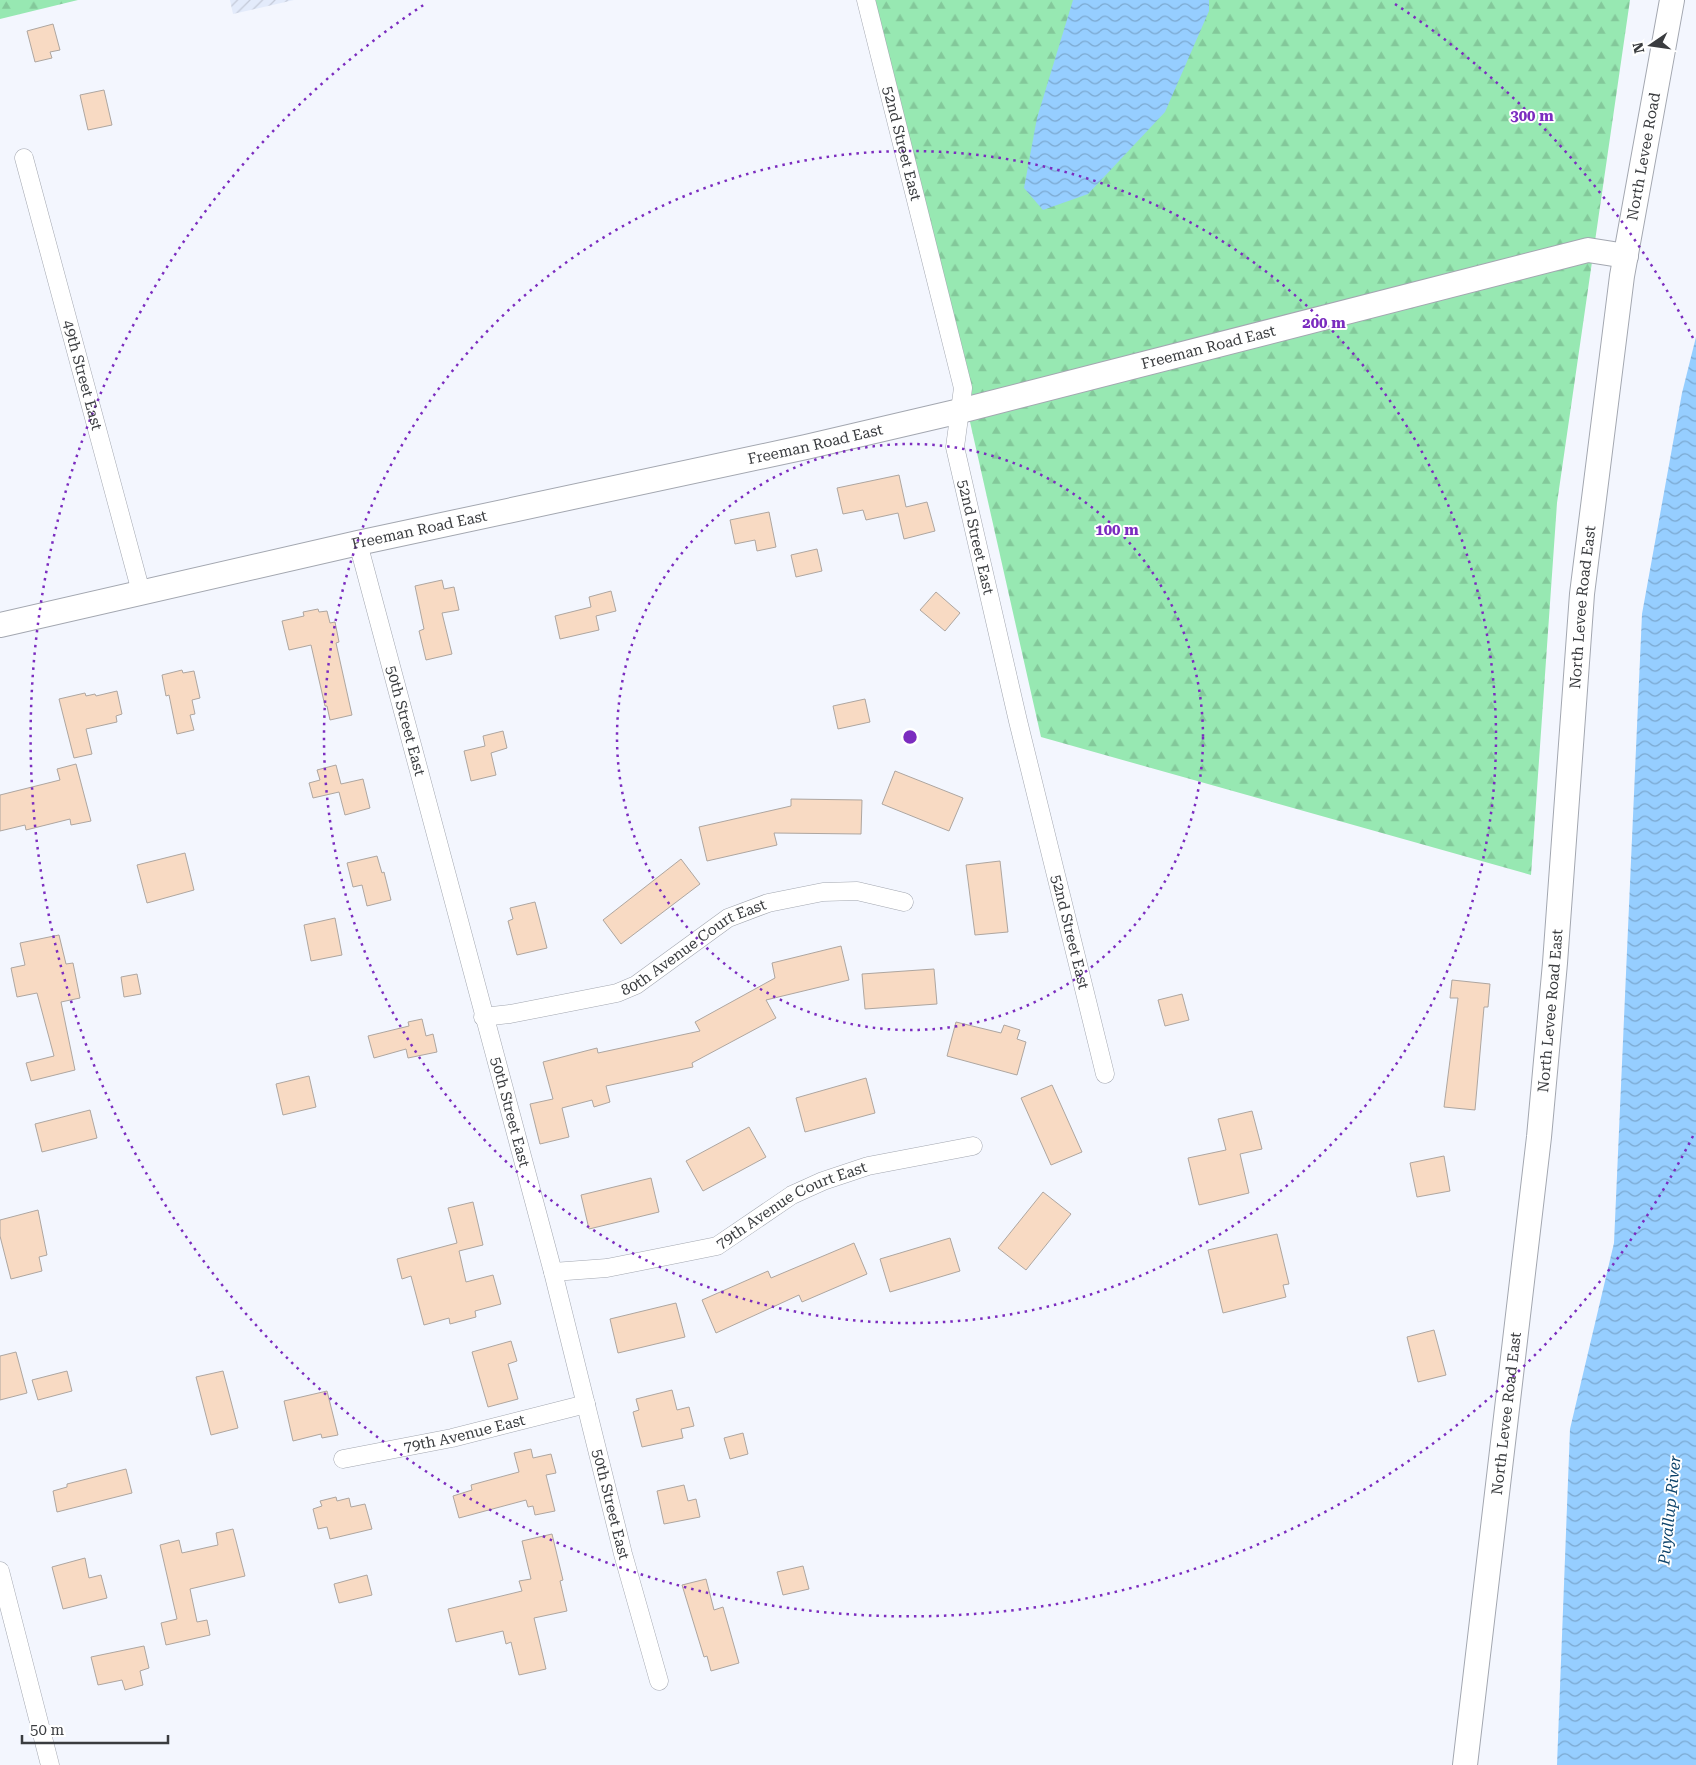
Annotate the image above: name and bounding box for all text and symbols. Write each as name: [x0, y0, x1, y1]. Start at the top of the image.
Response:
north arrow: [1626, 20, 1676, 70]
text: N: [1629, 41, 1647, 55]
street label: 52nd Street East: [879, 84, 925, 203]
street label: North Levee Road: [1623, 91, 1664, 222]
text: 300 m: [1510, 107, 1554, 125]
text: 200 m: [1302, 314, 1346, 332]
street label: 49th Street East: [59, 318, 106, 433]
street label: Freeman Road East: [1139, 321, 1278, 373]
street label: Freeman Road East: [746, 420, 885, 468]
street label: 52nd Street East: [954, 478, 998, 597]
street label: Freeman Road East: [350, 507, 489, 553]
text: 100 m: [1095, 521, 1139, 539]
street label: North Levee Road East: [1566, 524, 1600, 689]
street label: 50th Street East: [382, 664, 429, 778]
centre of rings: [901, 728, 919, 746]
street label: 52nd Street East: [1047, 873, 1093, 992]
street label: 80th Avenue Court East: [618, 895, 769, 999]
street label: North Levee Road East: [1534, 928, 1566, 1093]
street label: 50th Street East: [487, 1055, 534, 1169]
street label: 79th Avenue Court East: [713, 1158, 870, 1253]
street label: North Levee Road East: [1488, 1331, 1525, 1496]
street label: 79th Avenue East: [402, 1411, 527, 1456]
street label: 50th Street East: [588, 1447, 633, 1562]
water label: Puyallup River: [1654, 1454, 1685, 1567]
scale bar: [22, 1712, 169, 1744]
text: 50 m: [30, 1721, 65, 1739]

